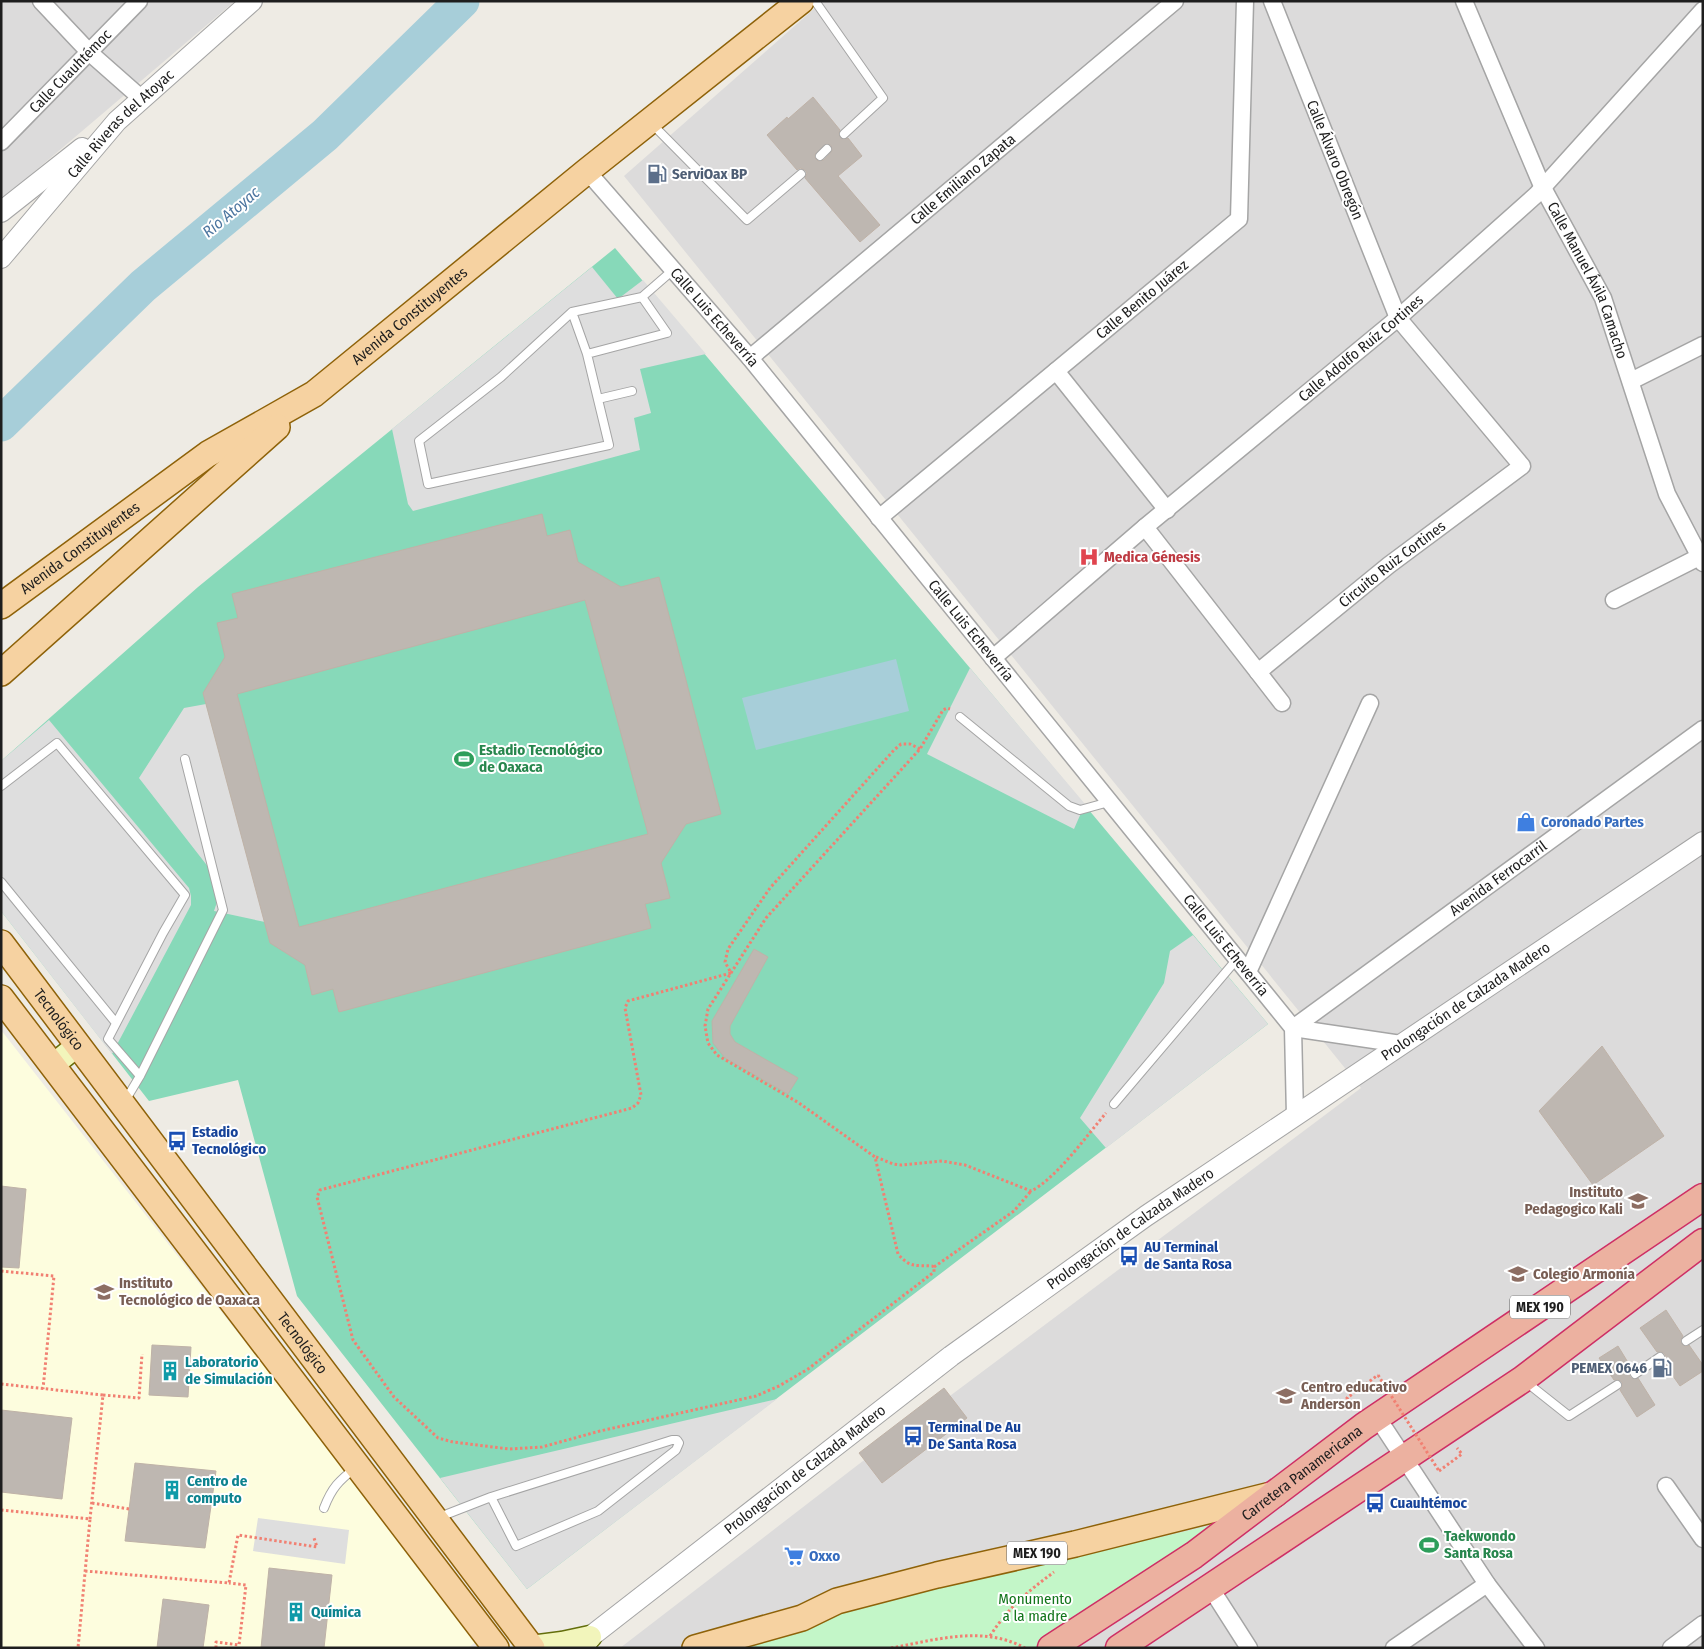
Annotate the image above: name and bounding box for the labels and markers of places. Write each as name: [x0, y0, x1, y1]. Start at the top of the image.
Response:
fuel station icon: ServiOax BP: [646, 163, 668, 185]
place label: ServiOax BP: [672, 165, 747, 183]
hospital icon: Medica Génesis: [1078, 546, 1100, 568]
place label: Medica Génesis: [1104, 548, 1201, 566]
place label: Estadio Tecnológico de Oaxaca: [479, 741, 603, 776]
sports icon: Estadio Tecnológico de Oaxaca: [453, 748, 475, 770]
shop icon: Coronado Partes: [1515, 811, 1537, 833]
place label: Coronado Partes: [1541, 813, 1644, 831]
place label: Estadio Tecnológico: [192, 1123, 266, 1158]
bus stop icon: Estadio Tecnológico: [166, 1130, 188, 1152]
place label: Instituto Pedagogico Kali: [1524, 1183, 1623, 1218]
school or university icon: Instituto Pedagogico Kali: [1627, 1190, 1649, 1212]
place label: AU Terminal de Santa Rosa: [1143, 1238, 1232, 1273]
bus stop icon: AU Terminal de Santa Rosa: [1118, 1245, 1140, 1267]
school or university icon: Colegio Armonía: [1507, 1263, 1529, 1285]
place label: Colegio Armonía: [1533, 1265, 1636, 1283]
place label: Instituto Tecnológico de Oaxaca: [119, 1274, 261, 1309]
school or university icon: Instituto Tecnológico de Oaxaca: [93, 1281, 115, 1303]
place label: Laboratorio de Simulación: [185, 1353, 273, 1388]
fuel station icon: PEMEX 0646: [1651, 1357, 1673, 1379]
place label: PEMEX 0646: [1571, 1359, 1647, 1377]
building icon: Laboratorio de Simulación: [159, 1360, 181, 1382]
place label: Centro educativo Anderson: [1300, 1378, 1407, 1413]
school or university icon: Centro educativo Anderson: [1275, 1385, 1297, 1407]
place label: Terminal De Au De Santa Rosa: [928, 1418, 1021, 1453]
bus stop icon: Terminal De Au De Santa Rosa: [902, 1425, 924, 1447]
place label: Centro de computo: [187, 1472, 248, 1507]
building icon: Centro de computo: [161, 1479, 183, 1501]
bus stop icon: Cuauhtémoc: [1364, 1492, 1386, 1514]
place label: Cuauhtémoc: [1390, 1494, 1468, 1512]
place label: Taekwondo Santa Rosa: [1444, 1527, 1516, 1562]
sports icon: Taekwondo Santa Rosa: [1418, 1534, 1440, 1556]
supermarket icon: Oxxo: [783, 1545, 805, 1567]
place label: Oxxo: [809, 1547, 840, 1565]
building icon: Química: [285, 1601, 307, 1623]
place label: Química: [311, 1603, 362, 1621]

